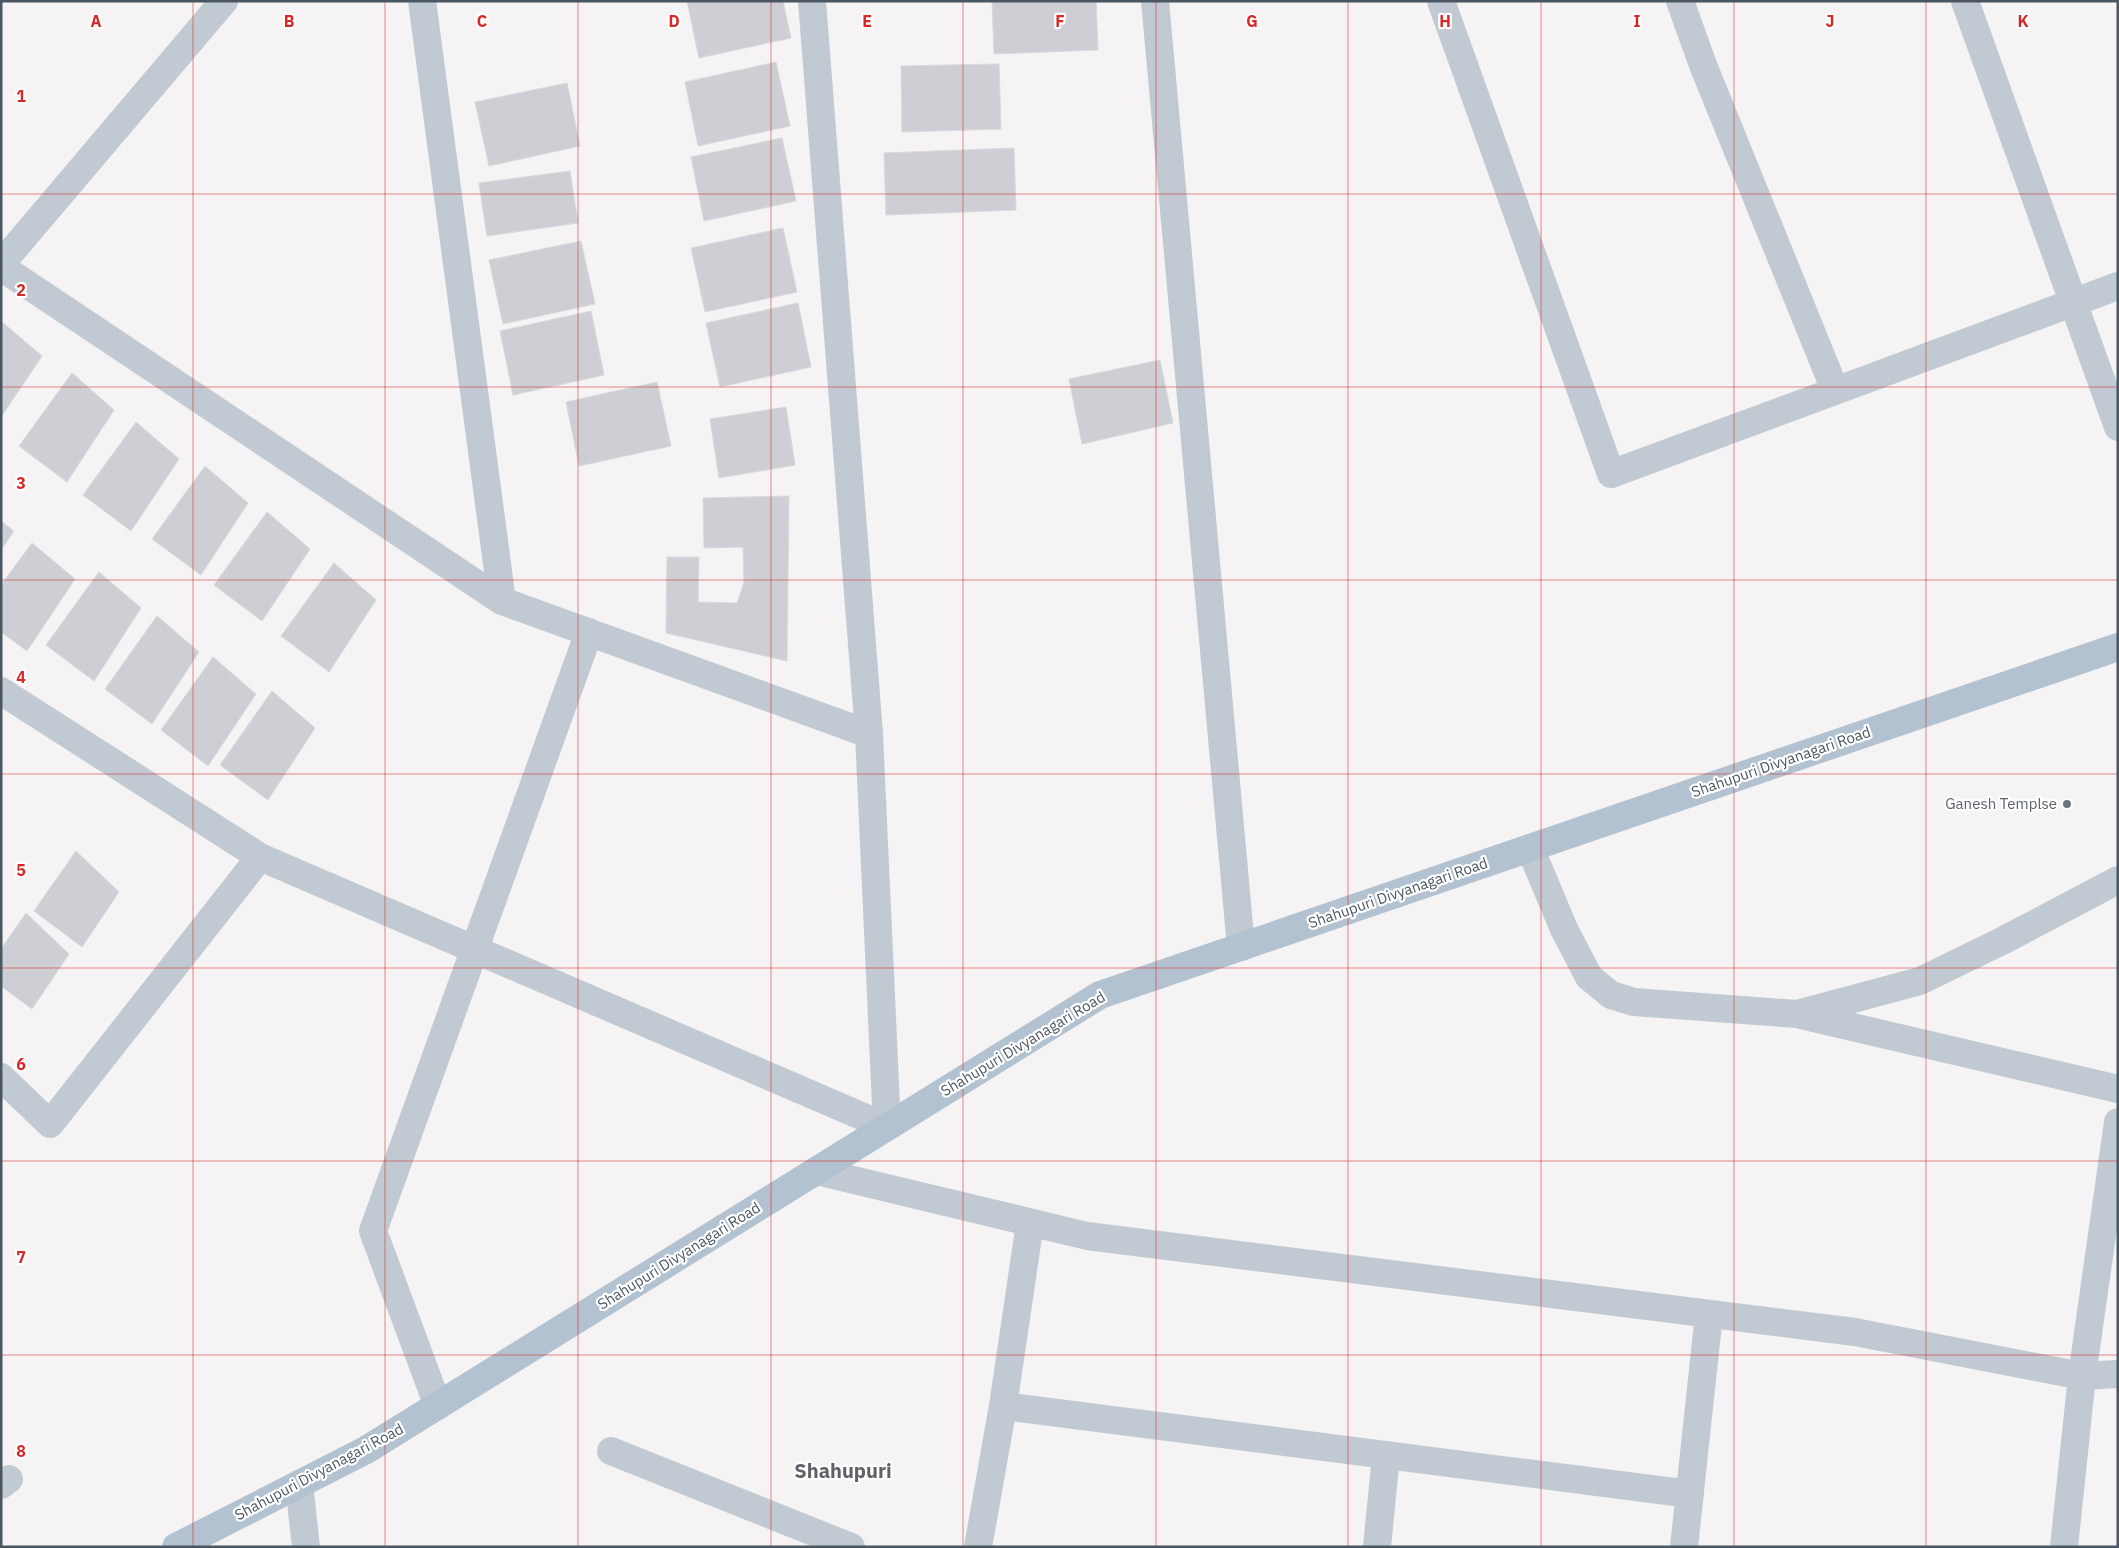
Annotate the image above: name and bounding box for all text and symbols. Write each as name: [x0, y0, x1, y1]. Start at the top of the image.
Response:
text: A: [91, 11, 102, 31]
text: B: [284, 11, 295, 31]
text: C: [477, 11, 487, 31]
text: D: [668, 11, 680, 31]
text: E: [862, 11, 872, 31]
text: F: [1055, 11, 1065, 31]
text: G: [1246, 11, 1258, 31]
text: H: [1439, 11, 1451, 31]
text: I: [1634, 11, 1641, 31]
text: J: [1826, 11, 1834, 31]
text: K: [2017, 11, 2029, 31]
text: 1: [16, 86, 26, 106]
text: 2: [16, 280, 26, 300]
text: 3: [16, 473, 26, 493]
text: 4: [16, 667, 26, 687]
street label: Shahupuri Divyanagari Road: [1689, 722, 1873, 801]
place label: Ganesh Templse: [1945, 794, 2057, 813]
marker: Ganesh Templse: [2061, 798, 2073, 810]
street label: Shahupuri Divyanagari Road: [1306, 853, 1490, 932]
text: 5: [16, 860, 26, 880]
street label: Shahupuri Divyanagari Road: [937, 987, 1108, 1100]
text: 6: [16, 1054, 26, 1074]
street label: Shahupuri Divyanagari Road: [594, 1198, 764, 1314]
text: 7: [16, 1247, 26, 1267]
street label: Shahupuri Divyanagari Road: [231, 1419, 406, 1524]
text: 8: [16, 1441, 26, 1461]
district label: Shahupuri: [794, 1457, 892, 1484]

